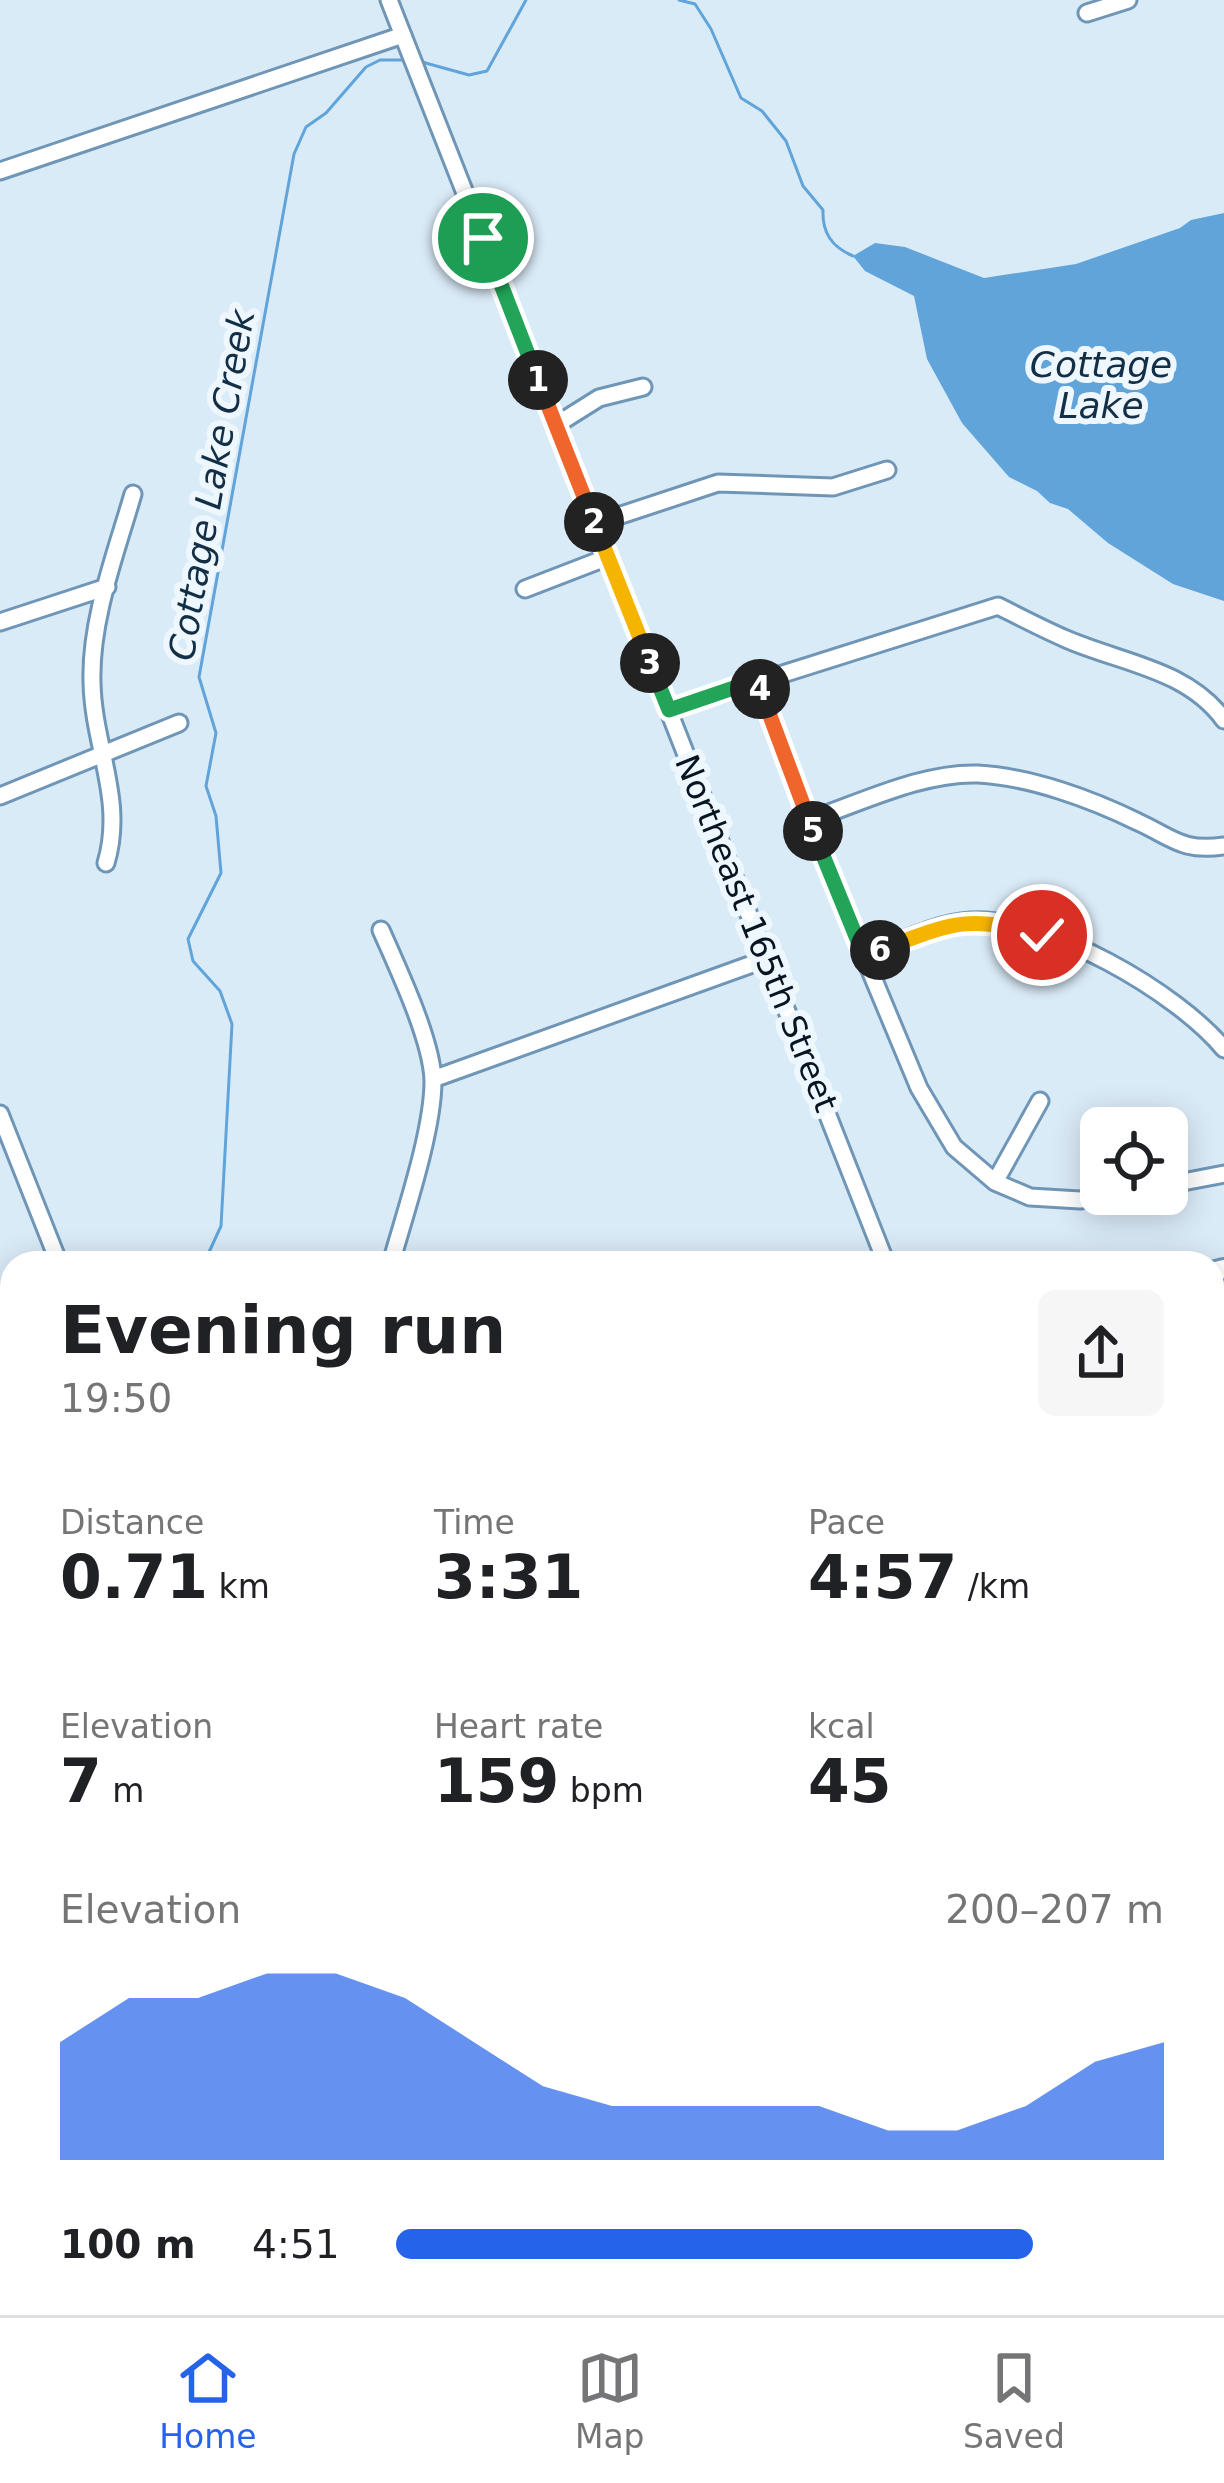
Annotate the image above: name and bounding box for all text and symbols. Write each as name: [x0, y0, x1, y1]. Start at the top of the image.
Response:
pin: [432, 187, 534, 289]
icon: arrive: [450, 205, 516, 271]
water label: Cottage Lake Creek: [160, 304, 263, 664]
water label: Cottage Lake: [1030, 344, 1172, 426]
pin: 1: [508, 350, 568, 410]
text: 1: [527, 360, 549, 399]
pin: 2: [564, 492, 624, 552]
text: 2: [583, 502, 605, 541]
pin: 3: [620, 633, 680, 693]
text: 3: [639, 643, 661, 682]
pin: 4: [730, 659, 790, 719]
text: 4: [749, 669, 771, 708]
street label: Northeast 165th Street: [667, 749, 847, 1117]
pin: 5: [783, 801, 843, 861]
pin: [991, 884, 1093, 986]
icon: check: [1009, 902, 1075, 968]
pin: 6: [850, 920, 910, 980]
text: 6: [869, 930, 891, 969]
map controls: [1080, 1107, 1188, 1215]
button: locate: [1080, 1107, 1188, 1215]
button: share: [1038, 1290, 1164, 1416]
text: Evening run: [60, 1292, 506, 1369]
text: 19:50: [60, 1376, 172, 1421]
text: Distance: [60, 1503, 204, 1542]
text: Time: [434, 1503, 515, 1542]
text: Pace: [808, 1503, 885, 1542]
text: 0.71: [60, 1542, 208, 1612]
text: 3:31: [434, 1542, 583, 1612]
text: 4:57: [808, 1542, 957, 1612]
text: km: [208, 1567, 270, 1606]
text: /km: [957, 1567, 1030, 1606]
text: Elevation: [60, 1707, 213, 1746]
text: Heart rate: [434, 1707, 603, 1746]
text: kcal: [808, 1707, 875, 1746]
text: 7: [60, 1746, 102, 1816]
text: 159: [434, 1746, 559, 1816]
text: 45: [808, 1746, 892, 1816]
text: m: [102, 1771, 144, 1810]
text: bpm: [559, 1771, 644, 1810]
text: Elevation: [60, 1887, 241, 1932]
text: 200–207 m: [945, 1887, 1164, 1932]
text: 100 m: [60, 2222, 196, 2267]
text: 4:51: [252, 2222, 340, 2267]
tab: Home: [159, 2345, 257, 2456]
tab: Map: [575, 2345, 645, 2456]
tab: Saved: [963, 2345, 1065, 2456]

